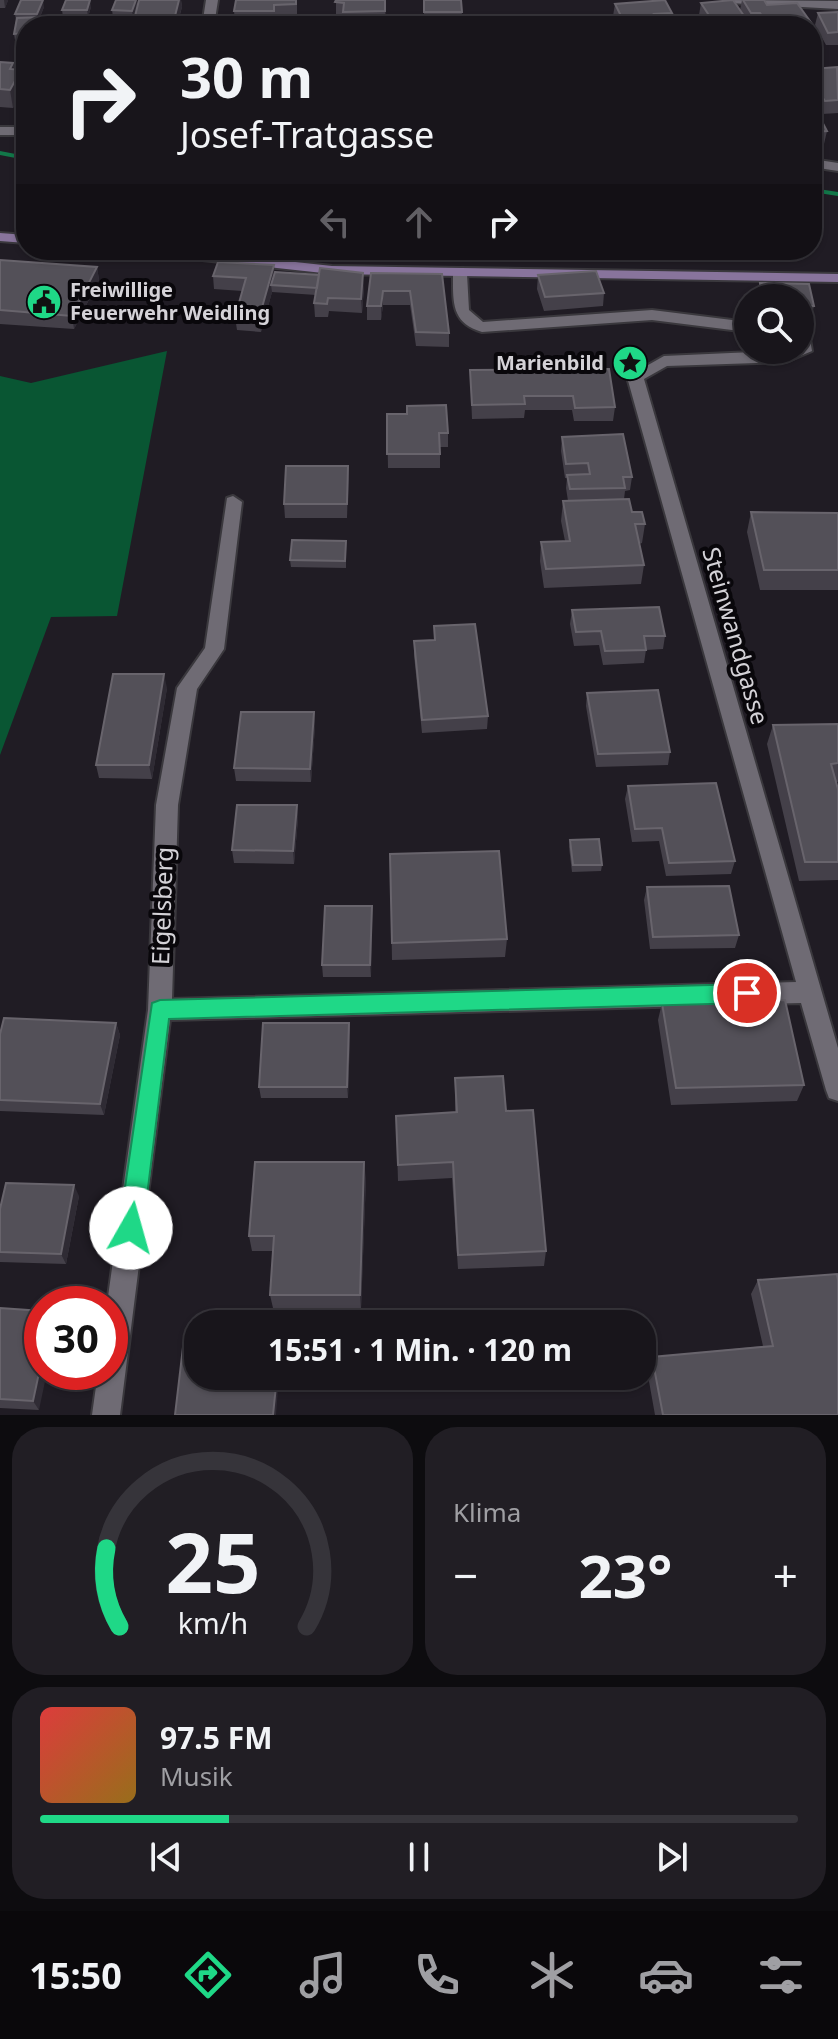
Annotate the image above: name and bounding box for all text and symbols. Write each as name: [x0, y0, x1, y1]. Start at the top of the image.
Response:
text: 30 m: [180, 38, 313, 114]
icon: right: [48, 48, 152, 152]
text: Josef-Tratgasse: [180, 110, 434, 159]
icon: left: [313, 200, 357, 244]
icon: ahead: [397, 200, 441, 244]
icon: right: [481, 200, 525, 244]
place label: Freiwillige Feuerwehr Weidling: [70, 276, 270, 326]
public building icon: Freiwillige Feuerwehr Weidling: [25, 283, 63, 321]
map controls: [734, 284, 814, 364]
button: search: [734, 284, 814, 364]
place icon: Marienbild: [611, 344, 649, 382]
place label: Marienbild: [496, 349, 604, 376]
street label: Steinwandgasse: [695, 543, 778, 728]
street label: Eigelsberg: [143, 846, 180, 966]
pin: [713, 959, 781, 1027]
icon: arrive: [725, 971, 769, 1015]
position arrow: [89, 1186, 173, 1270]
speed limit sign: 30: [24, 1286, 128, 1390]
text: 15:51 · 1 Min. · 120 m: [268, 1329, 572, 1370]
text: Klima: [453, 1494, 521, 1530]
text: 25: [165, 1504, 260, 1617]
text: 23°: [578, 1534, 673, 1616]
text: −: [453, 1545, 478, 1605]
text: +: [773, 1545, 798, 1605]
text: km/h: [177, 1603, 248, 1642]
text: 97.5 FM: [160, 1717, 272, 1758]
text: Musik: [160, 1758, 233, 1794]
icon: previous: [144, 1835, 188, 1879]
icon: pause: [397, 1835, 441, 1879]
icon: next: [650, 1835, 694, 1879]
icon: directions: [180, 1947, 236, 2003]
icon: music: [295, 1947, 351, 2003]
icon: phone: [409, 1947, 465, 2003]
icon: climate: [524, 1947, 580, 2003]
icon: car: [638, 1947, 694, 2003]
icon: filters: [753, 1947, 809, 2003]
text: 15:50: [29, 1951, 122, 2000]

